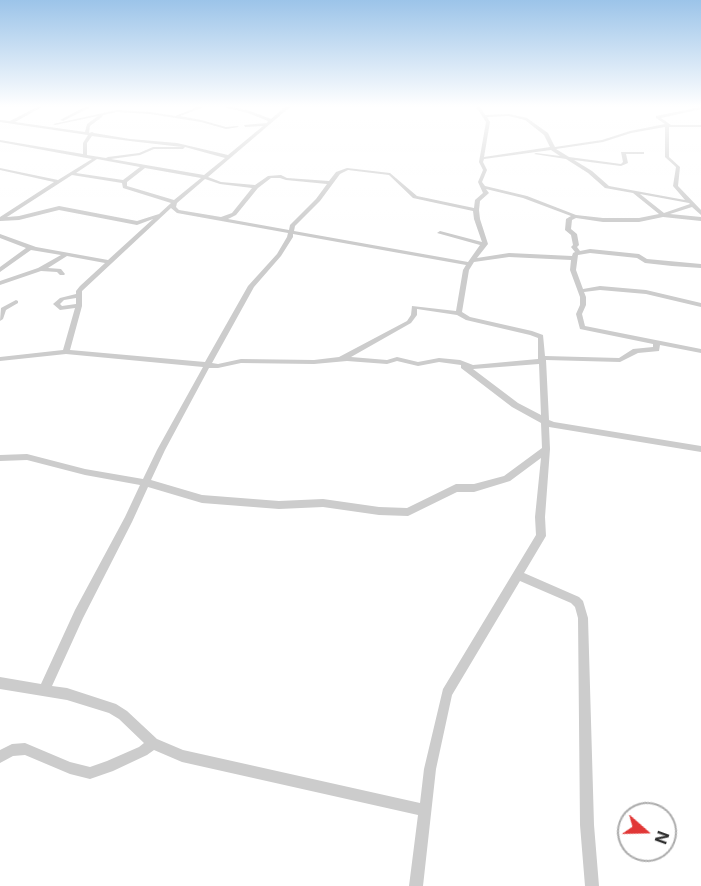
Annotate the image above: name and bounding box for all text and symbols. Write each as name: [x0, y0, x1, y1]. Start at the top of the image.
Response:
north arrow: [617, 802, 677, 862]
text: N: [651, 828, 674, 847]

